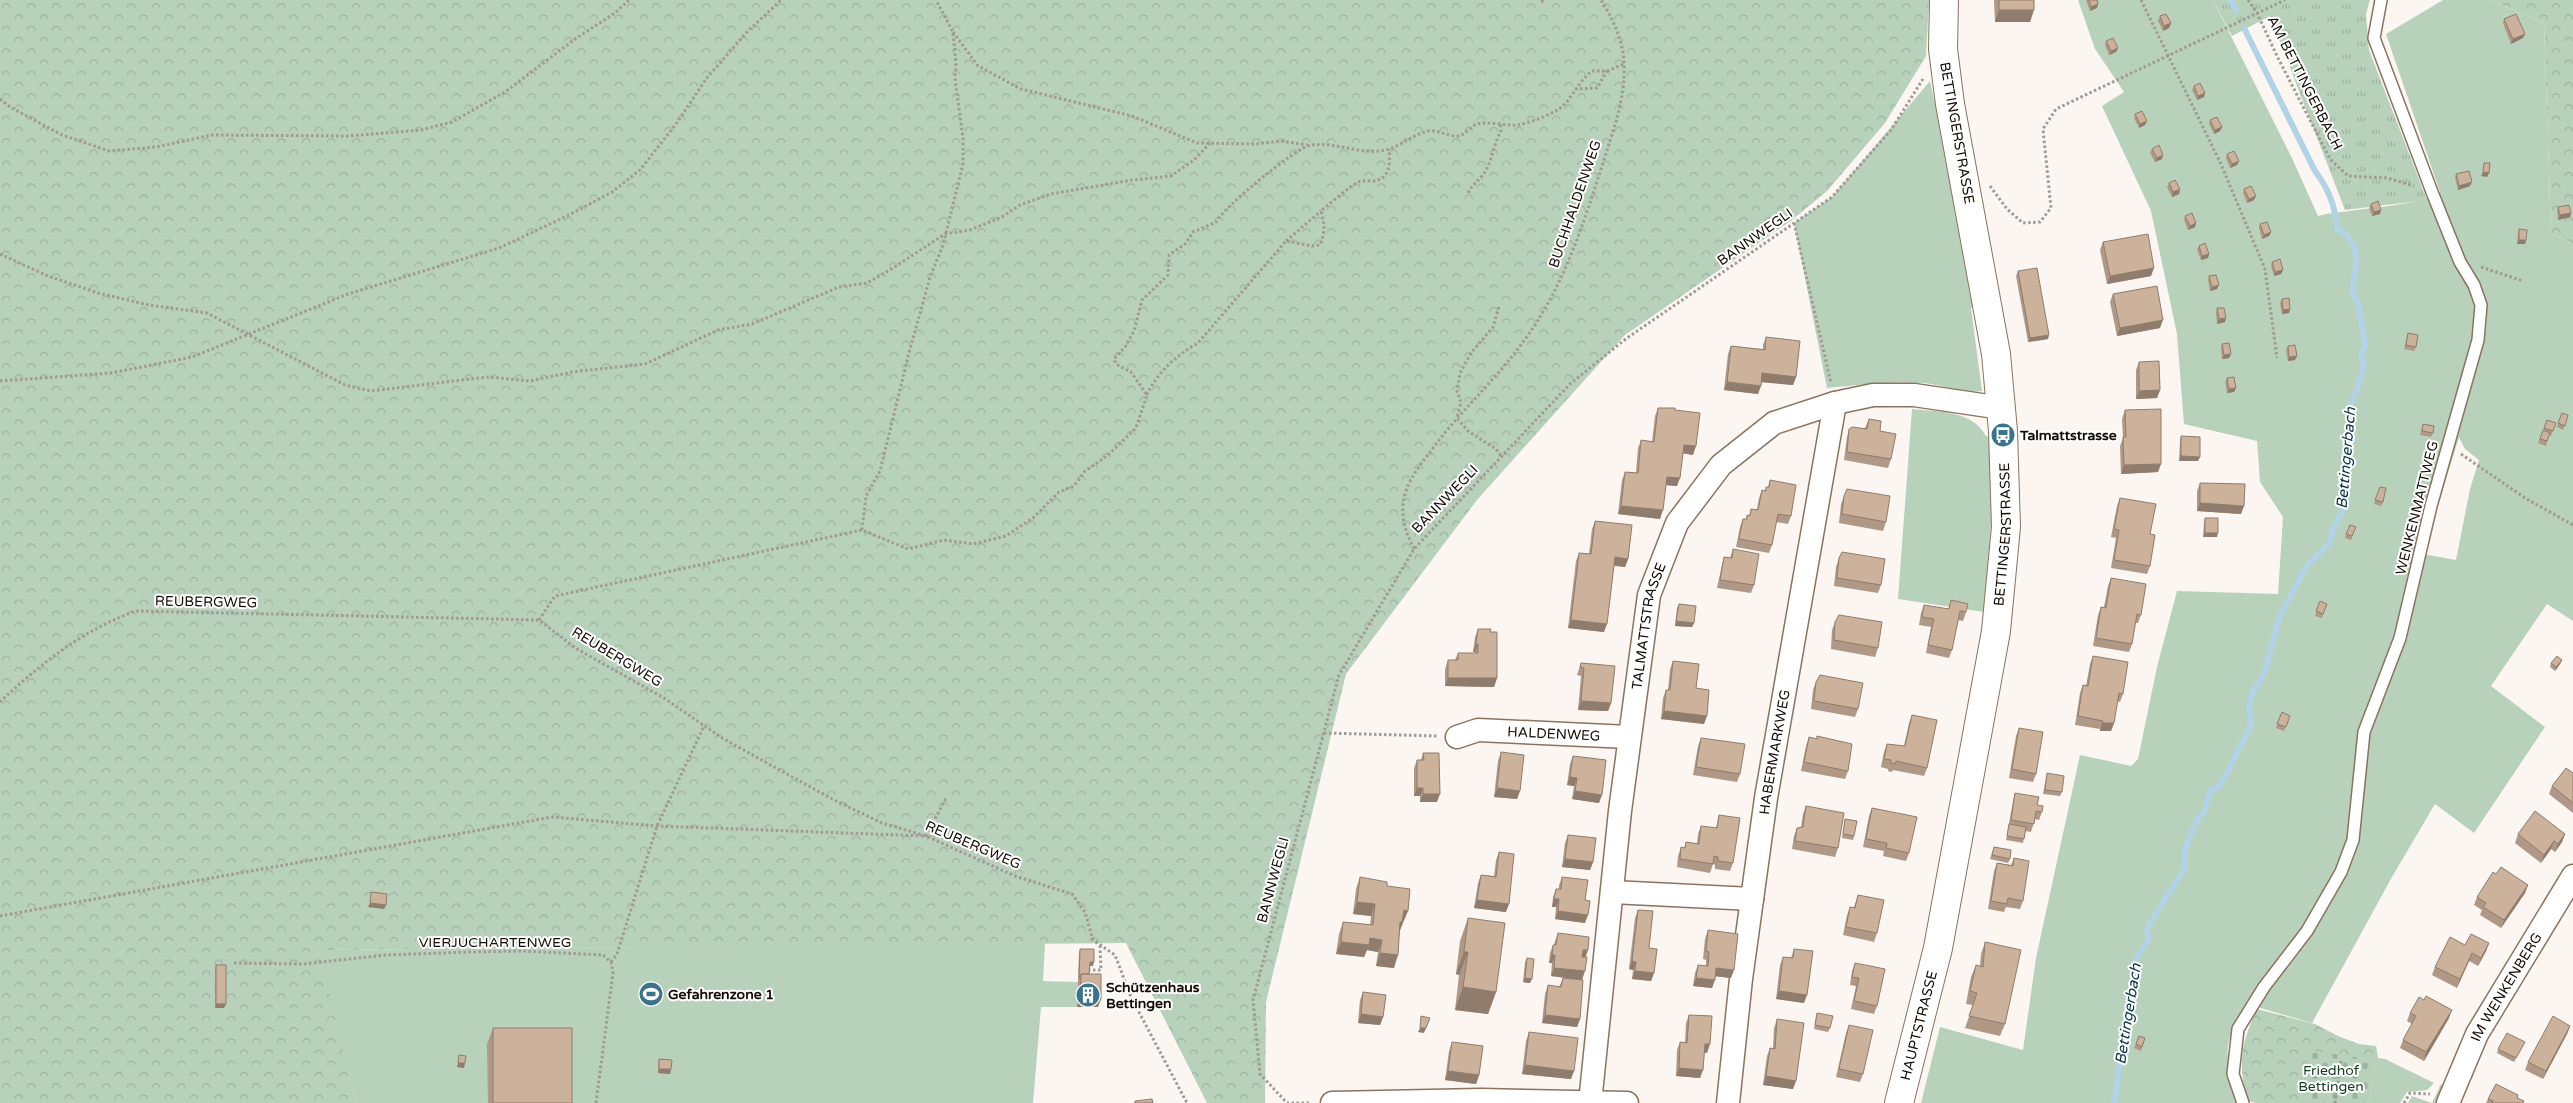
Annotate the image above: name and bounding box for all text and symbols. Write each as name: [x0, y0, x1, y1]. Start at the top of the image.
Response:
street label: AM BETTINGERBACH: [2264, 13, 2346, 153]
street label: BETTINGERSTRASSE: [1936, 61, 1978, 205]
street label: BUCHHALDENWEG: [1545, 138, 1605, 270]
street label: BANNWEGLI: [1714, 205, 1796, 269]
water label: Bettingerbach: [2333, 406, 2359, 510]
bus stop icon: Talmattstrasse: [1990, 422, 2016, 448]
place label: Talmattstrasse: [2019, 427, 2117, 444]
street label: WENKENMATTWEG: [2392, 439, 2442, 577]
street label: BANNWEGLI: [1408, 461, 1482, 537]
street label: BETTINGERSTRASSE: [1990, 462, 2015, 607]
street label: TALMATTSTRASSE: [1628, 560, 1669, 691]
street label: REUBERGWEG: [155, 593, 257, 611]
street label: REUBERGWEG: [569, 623, 665, 691]
street label: HABERMARKWEG: [1755, 688, 1793, 816]
street label: HALDENWEG: [1507, 723, 1601, 744]
street label: REUBERGWEG: [923, 817, 1023, 873]
street label: BANNWEGLI: [1253, 835, 1293, 925]
street label: IM WENKENBERG: [2466, 929, 2545, 1044]
street label: VIERJUCHARTENWEG: [419, 934, 571, 951]
water label: Bettingerbach: [2111, 961, 2145, 1066]
street label: HAUPTSTRASSE: [1897, 969, 1941, 1082]
place label: Schützenhaus Bettingen: [1106, 979, 1200, 1012]
sports icon: Gefahrenzone 1: [638, 981, 664, 1007]
building icon: Schützenhaus Bettingen: [1075, 982, 1101, 1008]
place label: Gefahrenzone 1: [668, 986, 774, 1003]
park label: Friedhof Bettingen: [2298, 1062, 2364, 1095]

